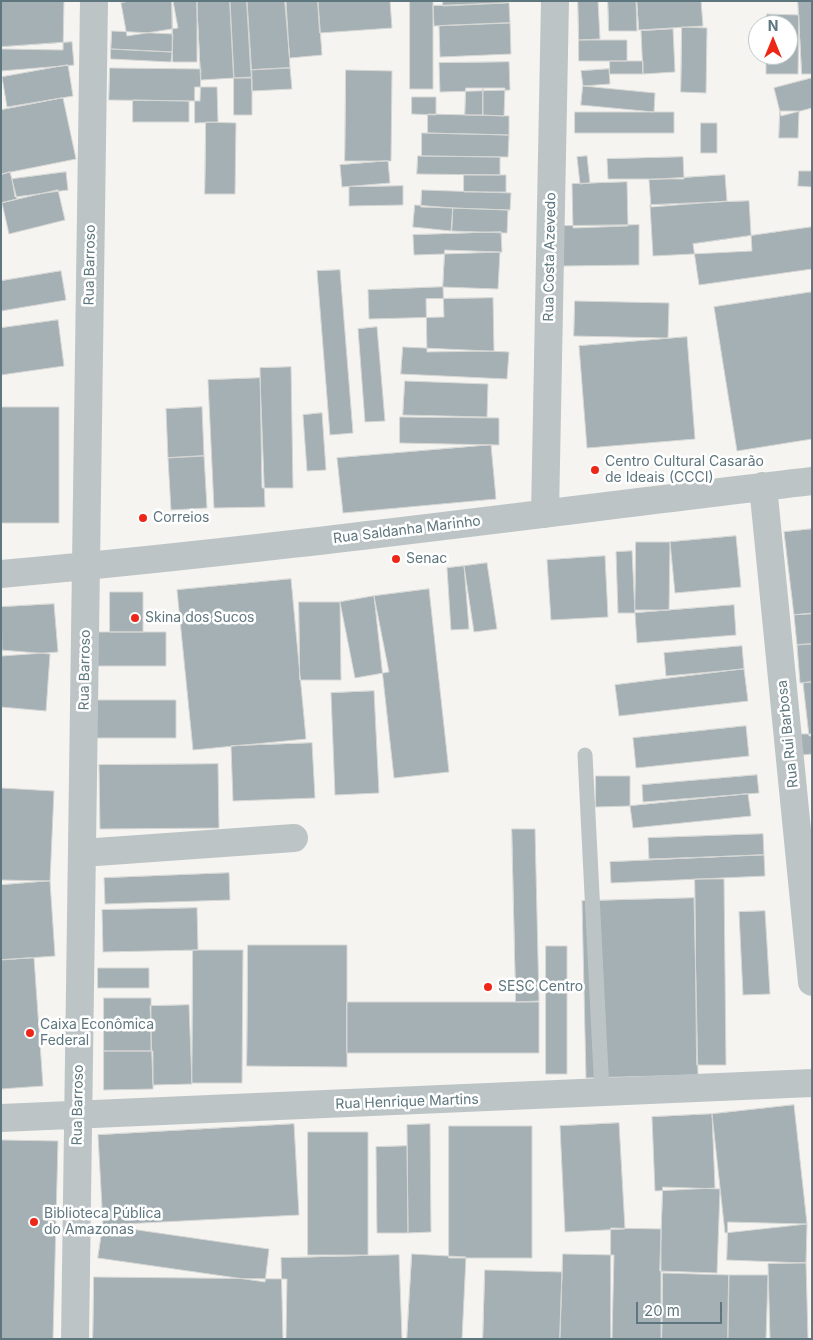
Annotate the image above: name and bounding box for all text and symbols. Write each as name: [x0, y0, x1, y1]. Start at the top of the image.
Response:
north arrow: [748, 15, 798, 65]
text: N: [768, 17, 778, 34]
street label: Rua Costa Azevedo: [540, 192, 560, 322]
street label: Rua Barroso: [81, 224, 99, 306]
place label: Centro Cultural Casarão de Ideais (CCCI): [605, 454, 764, 487]
marker: Centro Cultural Casarão de Ideais (CCCI): [589, 464, 601, 476]
place label: Correios: [153, 510, 209, 526]
marker: Correios: [137, 512, 149, 524]
street label: Rua Saldanha Marinho: [332, 513, 482, 547]
place label: Senac: [406, 551, 447, 567]
marker: Senac: [390, 553, 402, 565]
place label: Skina dos Sucos: [145, 610, 254, 626]
marker: Skina dos Sucos: [129, 612, 141, 624]
street label: Rua Barroso: [76, 629, 94, 711]
street label: Rua Rui Barbosa: [774, 679, 802, 789]
place label: SESC Centro: [498, 979, 583, 995]
marker: SESC Centro: [482, 981, 494, 993]
place label: Caixa Econômica Federal: [40, 1017, 154, 1050]
marker: Caixa Econômica Federal: [24, 1027, 36, 1039]
street label: Rua Barroso: [69, 1064, 87, 1146]
street label: Rua Henrique Martins: [335, 1091, 479, 1113]
place label: Biblioteca Pública do Amazonas: [44, 1206, 161, 1238]
marker: Biblioteca Pública do Amazonas: [28, 1216, 40, 1228]
scale bar: [638, 1292, 724, 1324]
text: 20 m: [644, 1301, 680, 1320]

